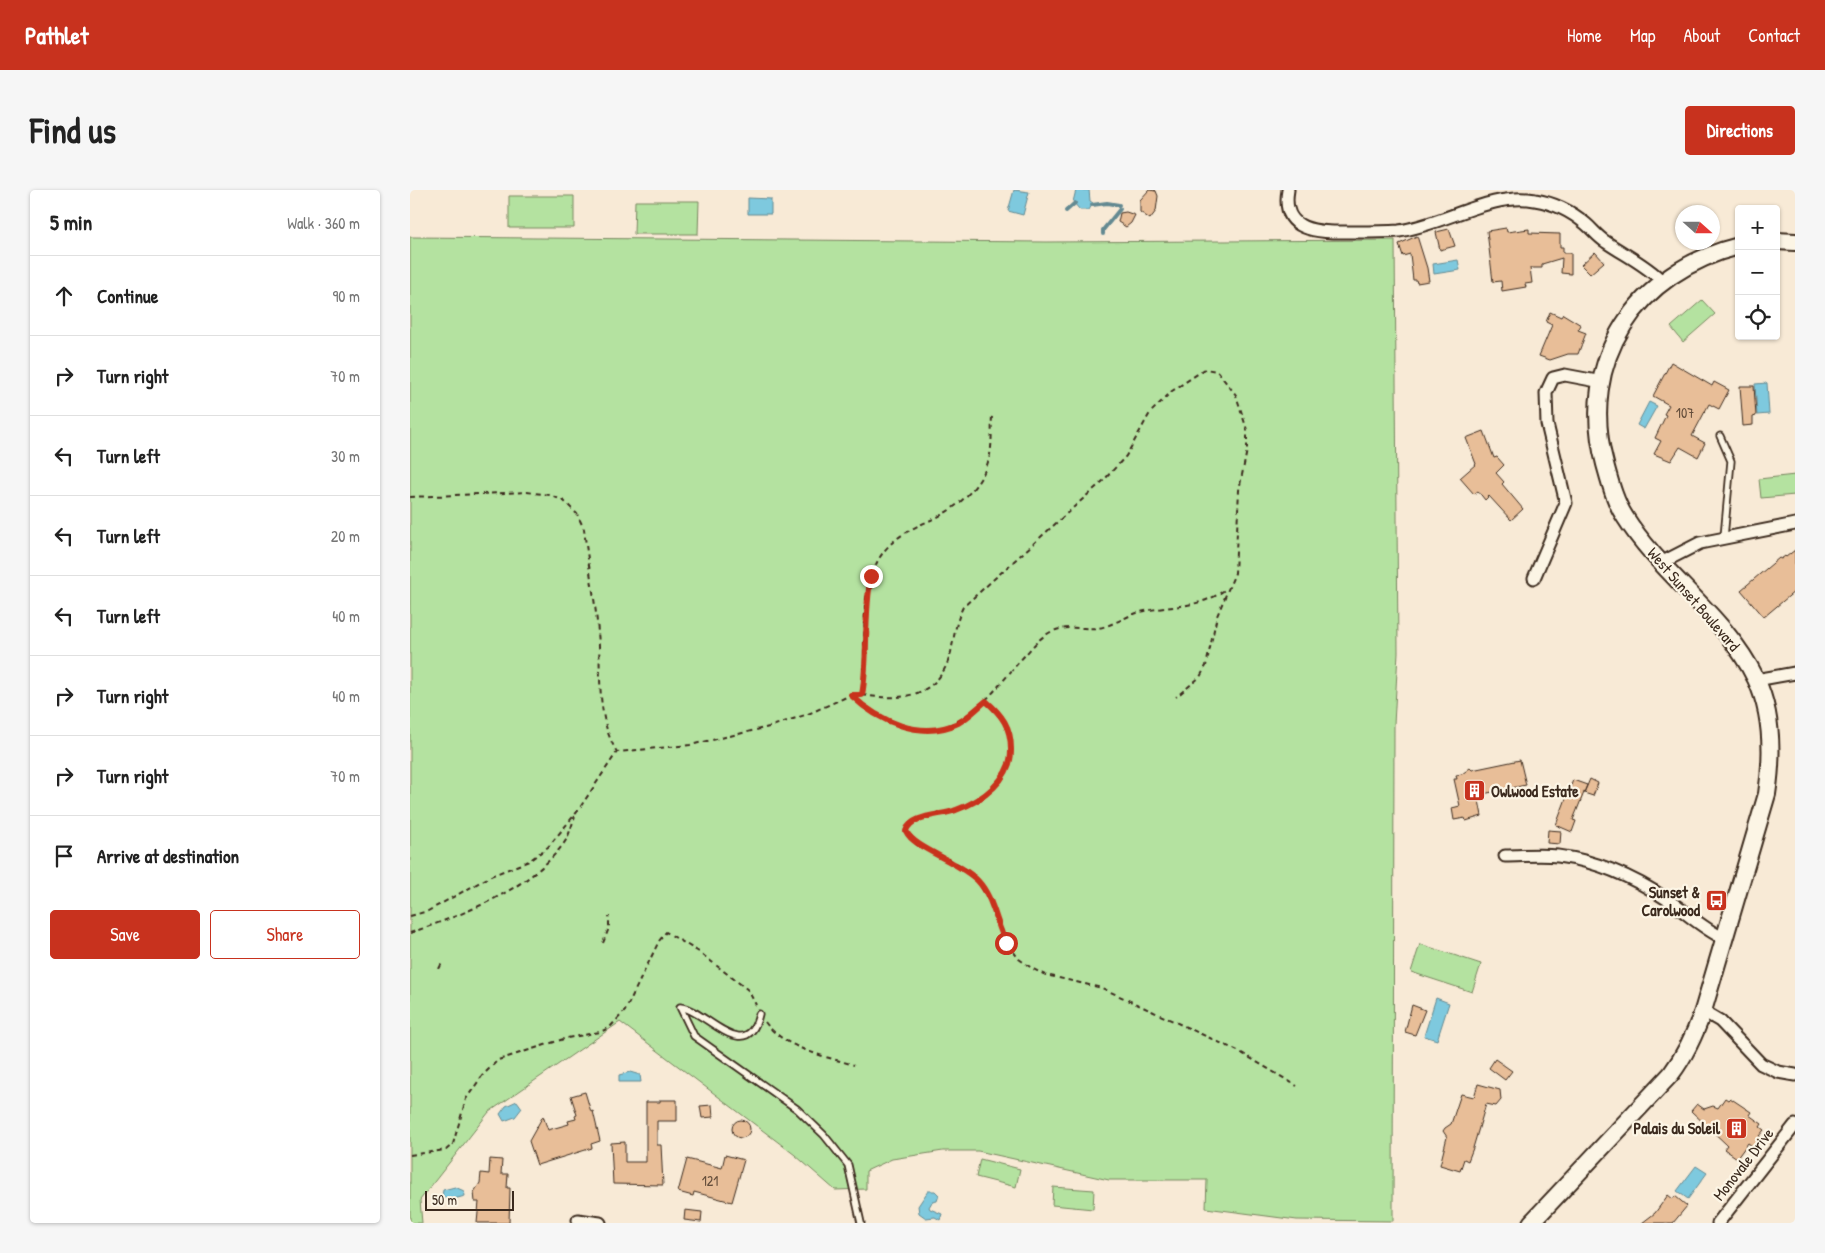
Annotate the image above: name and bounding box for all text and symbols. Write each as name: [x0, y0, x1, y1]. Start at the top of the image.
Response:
text: Pathlet: [25, 19, 88, 51]
text: Home: [1567, 23, 1602, 48]
text: Map: [1630, 23, 1655, 48]
text: About: [1683, 23, 1720, 48]
text: Contact: [1748, 23, 1800, 48]
button: Directions: [1685, 106, 1795, 155]
text: Find us: [30, 107, 116, 154]
north arrow: [1675, 205, 1720, 250]
map controls: [1735, 205, 1780, 340]
button: +: [1735, 205, 1780, 250]
text: 5 min: [50, 208, 92, 237]
text: Walk · 360 m: [287, 212, 360, 234]
button: −: [1735, 250, 1780, 295]
icon: ahead: [50, 282, 78, 310]
text: Continue: [97, 283, 158, 309]
text: 90 m: [332, 285, 360, 307]
button: locate: [1735, 295, 1780, 340]
icon: right: [50, 362, 78, 390]
text: Turn right: [97, 363, 168, 389]
text: 70 m: [330, 365, 360, 387]
house number: 107: [1676, 403, 1694, 422]
icon: left: [50, 442, 78, 470]
text: Turn left: [97, 443, 160, 469]
text: 30 m: [331, 445, 360, 467]
icon: left: [50, 522, 78, 550]
text: Turn left: [97, 523, 160, 549]
text: 20 m: [331, 525, 360, 547]
street label: West Sunset Boulevard: [1643, 542, 1745, 656]
route end: [860, 565, 883, 588]
icon: left: [50, 602, 78, 630]
text: Turn left: [97, 603, 160, 629]
text: 40 m: [332, 605, 360, 627]
icon: right: [50, 682, 78, 710]
text: Turn right: [97, 683, 168, 709]
text: 40 m: [332, 685, 360, 707]
icon: right: [50, 762, 78, 790]
text: Turn right: [97, 763, 168, 789]
text: 70 m: [330, 765, 360, 787]
building icon: Owlwood Estate: [1463, 779, 1487, 803]
place label: Owlwood Estate: [1491, 780, 1579, 802]
icon: arrive: [50, 842, 78, 870]
text: Arrive at destination: [97, 843, 239, 869]
place label: Sunset & Carolwood: [1642, 881, 1701, 921]
bus stop icon: Sunset & Carolwood: [1704, 889, 1728, 913]
button: Save: [50, 910, 200, 959]
button: Share: [210, 910, 360, 959]
route start: [995, 932, 1018, 955]
building icon: Palais du Soleil: [1724, 1116, 1748, 1140]
place label: Palais du Soleil: [1634, 1117, 1721, 1139]
street label: Monovale Drive: [1708, 1123, 1779, 1205]
house number: 121: [702, 1171, 718, 1190]
scale bar: [425, 1188, 514, 1211]
text: 50 m: [432, 1190, 457, 1209]

